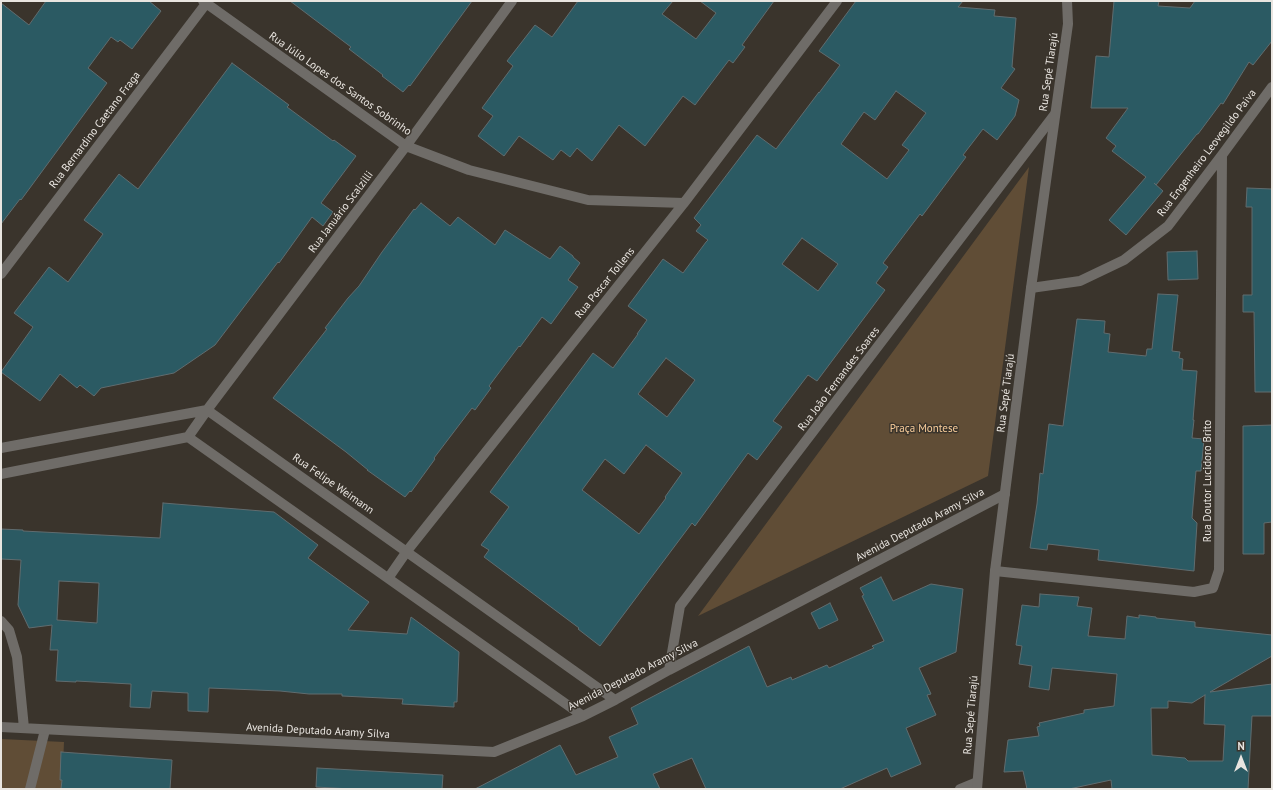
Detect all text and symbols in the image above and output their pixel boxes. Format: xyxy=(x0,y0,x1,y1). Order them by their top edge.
street label: Rua Júlio Lopes dos Santos Sobrinho xyxy=(266,30,414,138)
street label: Rua Sepé Tiarajú xyxy=(1037,32,1061,112)
street label: Rua Bernardino Caetano Fraga xyxy=(47,69,143,191)
street label: Rua Engenheiro Leovegildo Paiva xyxy=(1155,87,1259,219)
street label: Rua Januário Scalzilli xyxy=(306,168,376,256)
street label: Rua Poscar Tollens xyxy=(572,245,638,321)
street label: Rua João Fernandes Soares xyxy=(796,324,882,434)
street label: Rua Sepé Tiarajú xyxy=(995,353,1017,433)
street label: Rua Doutor Lucidoro Brito xyxy=(1201,420,1215,542)
park label: Praça Montese xyxy=(890,422,958,436)
street label: Rua Felipe Weimann xyxy=(290,451,376,517)
street label: Avenida Deputado Aramy Silva xyxy=(853,485,987,565)
street label: Avenida Deputado Aramy Silva xyxy=(566,636,700,714)
street label: Rua Sepé Tiarajú xyxy=(961,675,981,755)
street label: Avenida Deputado Aramy Silva xyxy=(246,721,390,741)
north arrow xyxy=(1221,738,1261,778)
text: N xyxy=(1237,739,1245,753)

